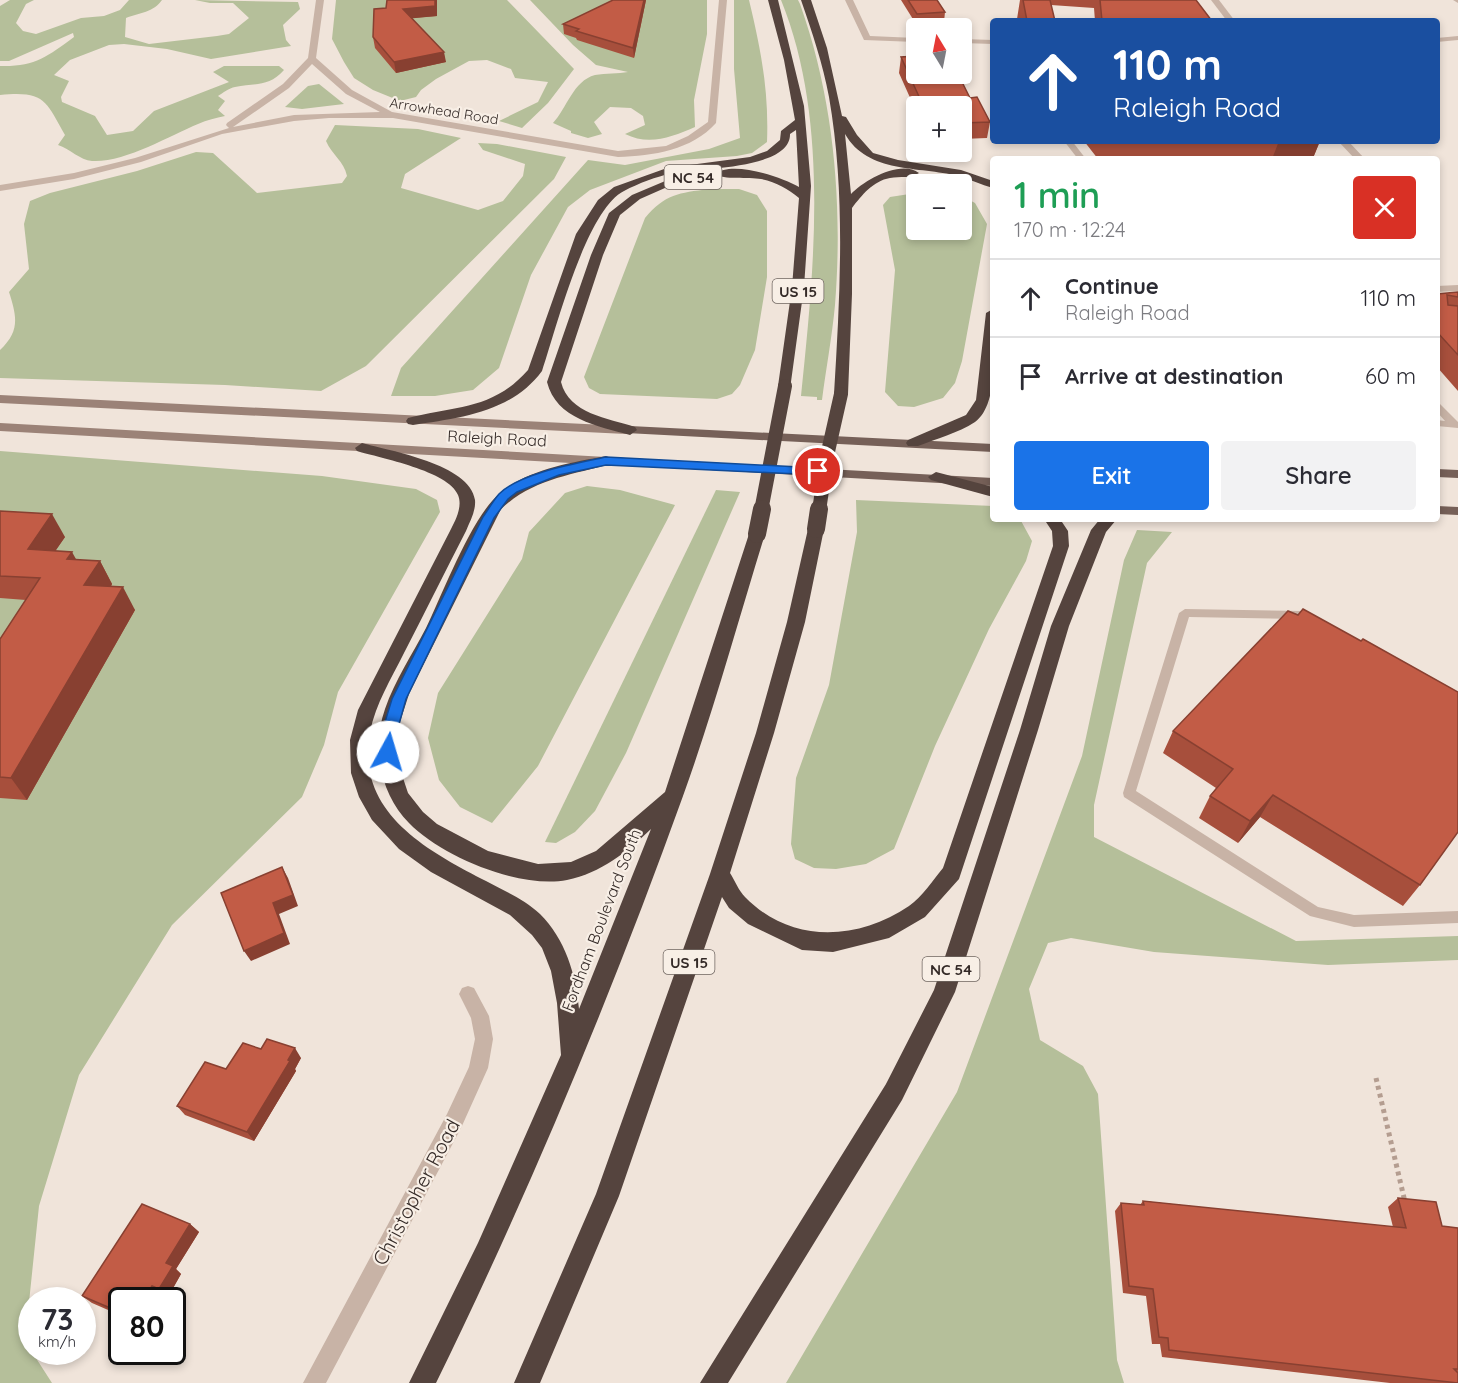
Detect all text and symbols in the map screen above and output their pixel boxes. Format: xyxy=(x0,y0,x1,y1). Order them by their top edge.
north arrow xyxy=(906,18,972,84)
map controls xyxy=(906,18,972,240)
text: 110 m xyxy=(1113,38,1222,91)
icon: ahead xyxy=(1014,42,1092,120)
text: Raleigh Road xyxy=(1113,90,1281,124)
street label: Arrowhead Road xyxy=(388,94,500,128)
button: + xyxy=(906,96,972,162)
road number: NC 54 xyxy=(664,165,722,189)
text: 1 min xyxy=(1014,172,1100,217)
button: − xyxy=(906,174,972,240)
button: close xyxy=(1353,176,1416,239)
text: 170 m · 12:24 xyxy=(1014,217,1126,242)
text: Continue xyxy=(1065,272,1159,300)
road number: US 15 xyxy=(772,279,824,303)
icon: ahead xyxy=(1014,282,1047,315)
text: 110 m xyxy=(1361,284,1416,312)
text: Raleigh Road xyxy=(1065,300,1190,325)
icon: arrive xyxy=(1014,360,1047,393)
text: Arrive at destination xyxy=(1065,362,1283,390)
text: 60 m xyxy=(1365,362,1416,390)
street label: Raleigh Road xyxy=(447,425,547,451)
button: Exit xyxy=(1014,441,1209,510)
button: Share xyxy=(1221,441,1416,510)
pin xyxy=(792,445,843,496)
icon: arrive xyxy=(801,454,834,487)
position arrow xyxy=(356,720,420,784)
street label: Fordham Boulevard South xyxy=(557,826,645,1014)
road number: US 15 xyxy=(664,950,714,974)
road number: NC 54 xyxy=(922,957,980,981)
street label: Christopher Road xyxy=(367,1115,465,1269)
speed limit sign: 80 xyxy=(108,1287,186,1365)
text: 73 xyxy=(41,1300,73,1338)
text: km/h xyxy=(38,1332,76,1351)

